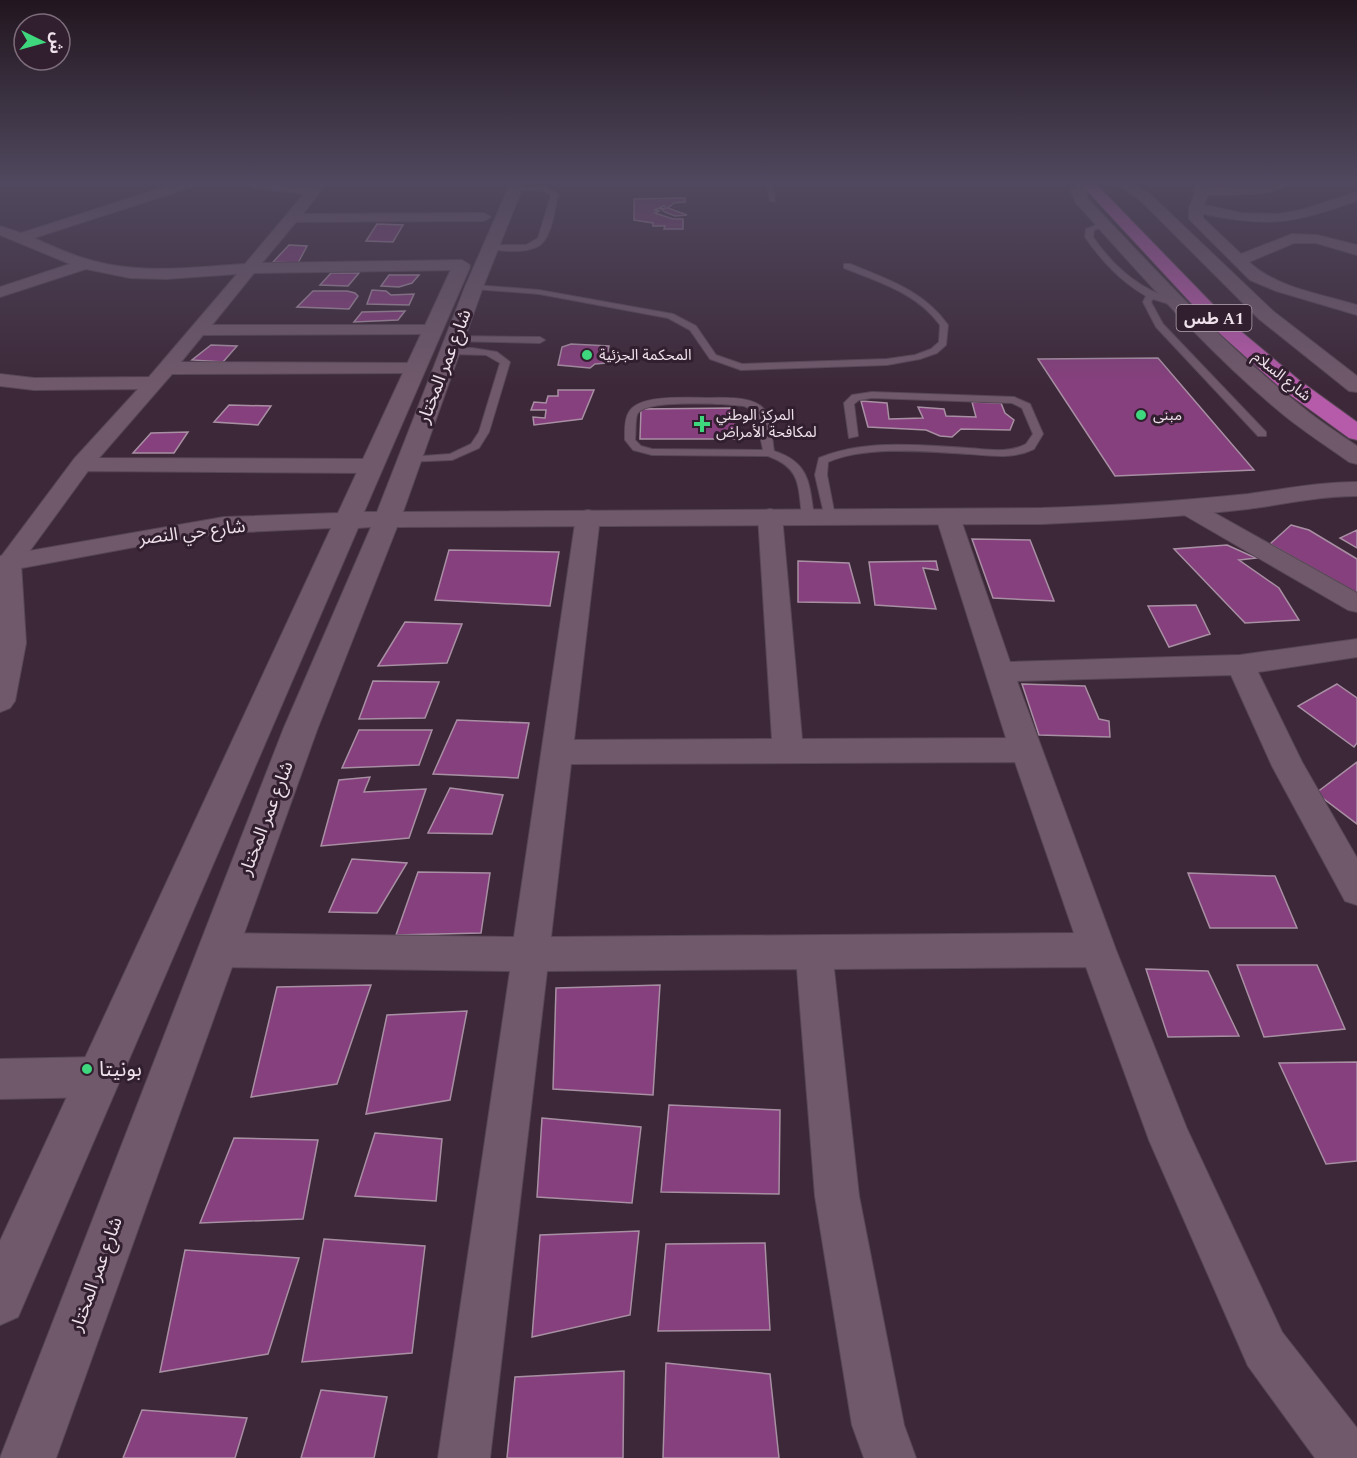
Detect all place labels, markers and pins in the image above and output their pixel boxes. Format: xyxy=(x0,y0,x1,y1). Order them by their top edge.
place label: المحكمة الجزئية xyxy=(599,344,691,367)
marker: المحكمة الجزئية xyxy=(580,348,594,362)
place label: المركز الوطني لمكافحة الأمراض xyxy=(716,404,817,444)
place label: مبنى xyxy=(1153,404,1182,427)
marker: مبنى xyxy=(1134,408,1148,422)
marker: المركز الوطني لمكافحة الأمراض xyxy=(693,415,711,433)
place label: بونيتا xyxy=(99,1054,142,1086)
marker: بونيتا xyxy=(80,1062,94,1076)

